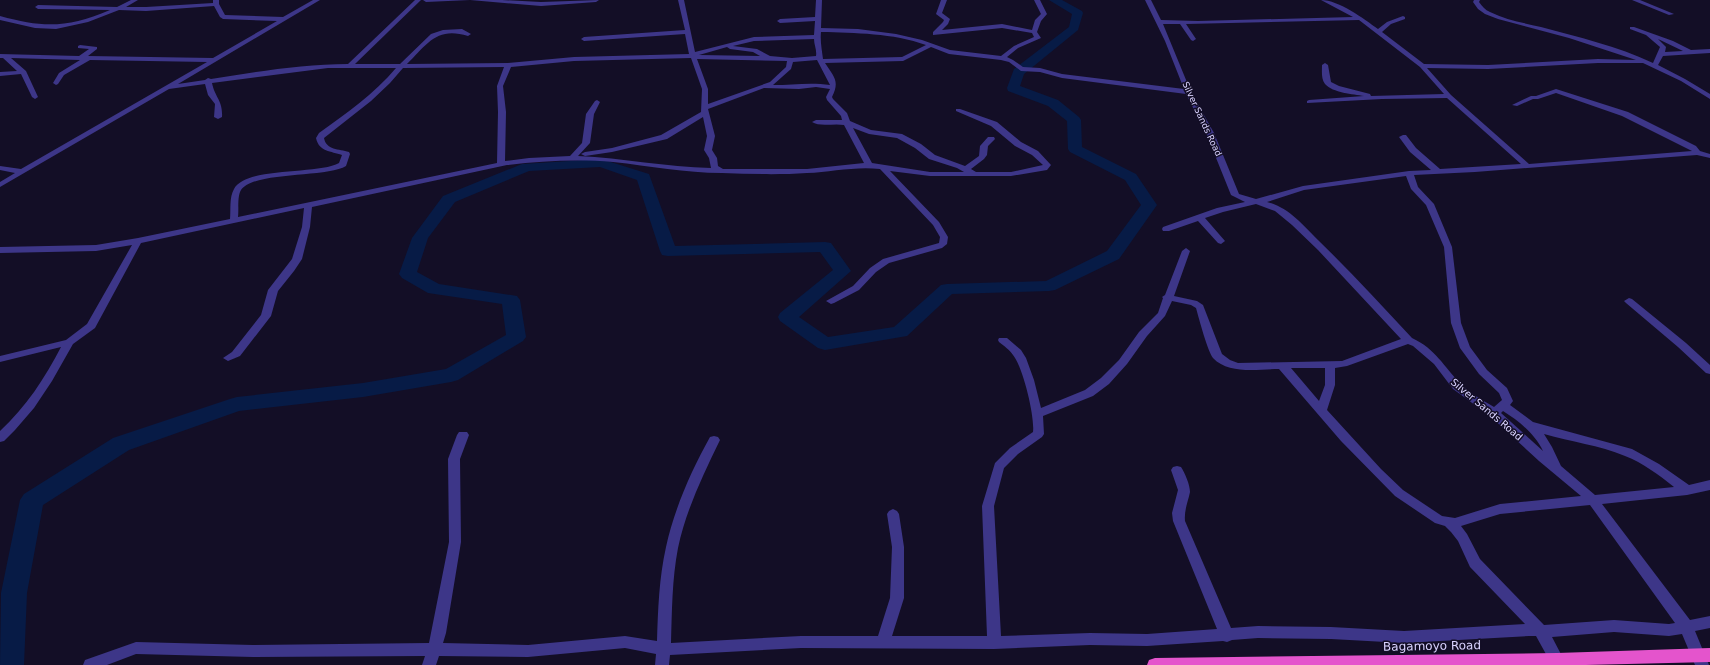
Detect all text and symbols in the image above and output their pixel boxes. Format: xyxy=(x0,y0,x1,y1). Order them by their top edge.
street label: Silver Sands Road xyxy=(1180,80,1224,158)
street label: Silver Sands Road xyxy=(1449,376,1525,442)
street label: Bagamoyo Road xyxy=(1383,638,1481,654)

